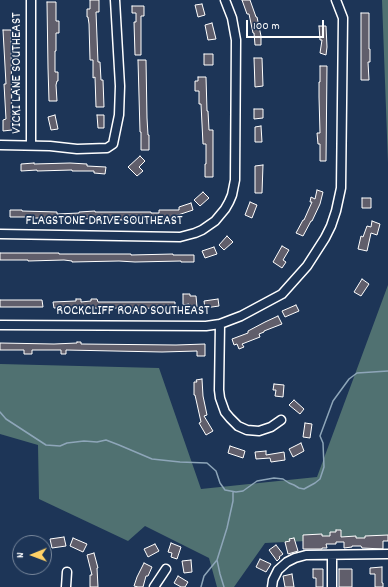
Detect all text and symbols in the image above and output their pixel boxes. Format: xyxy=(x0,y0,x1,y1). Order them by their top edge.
street label: VICKI LANE SOUTHEAST xyxy=(10,12,26,134)
scale bar xyxy=(248,12,326,38)
text: 100 m xyxy=(253,18,280,35)
street label: FLAGSTONE DRIVE SOUTHEAST xyxy=(25,214,183,230)
street label: ROCKCLIFF ROAD SOUTHEAST xyxy=(56,304,210,320)
north arrow xyxy=(12,535,52,575)
text: N xyxy=(13,552,29,558)

